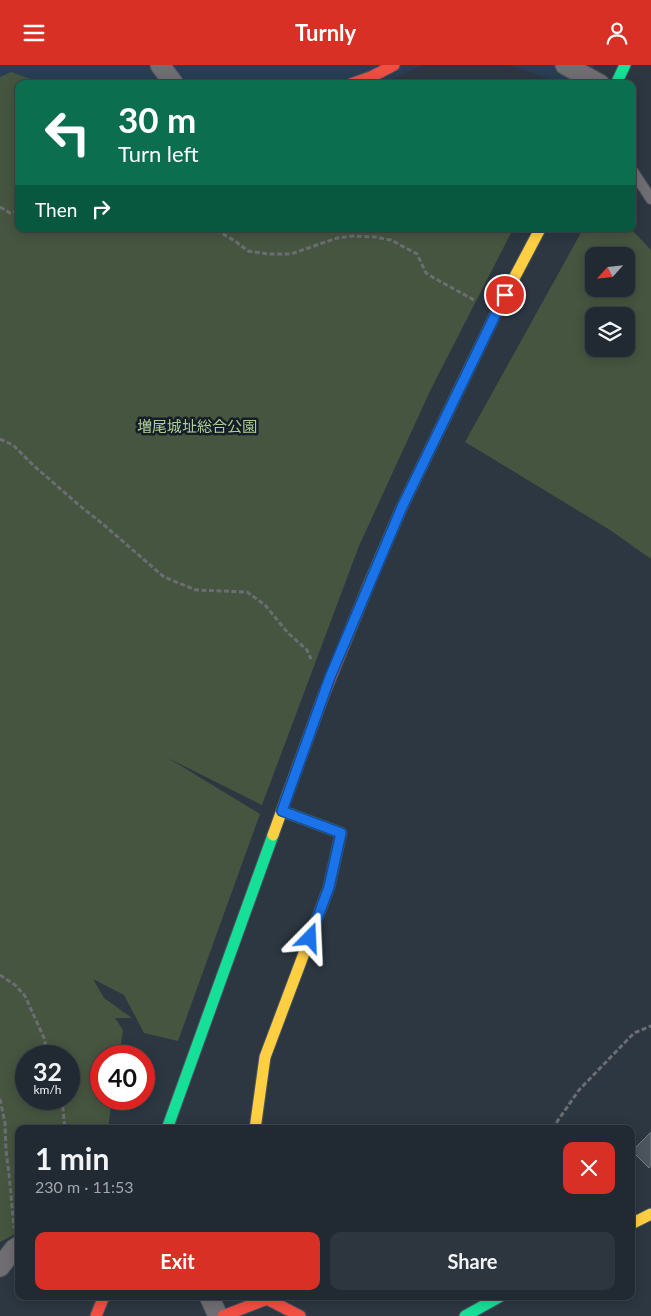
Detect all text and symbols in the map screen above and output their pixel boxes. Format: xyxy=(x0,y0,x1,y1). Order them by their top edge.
icon: menu xyxy=(20,19,48,47)
text: Turnly xyxy=(295,19,356,46)
icon: person xyxy=(603,19,631,47)
text: 30 m xyxy=(118,98,196,140)
icon: left xyxy=(35,100,100,165)
text: Turn left xyxy=(118,140,199,167)
icon: right xyxy=(87,195,115,223)
text: Then xyxy=(35,198,77,221)
north arrow xyxy=(585,247,635,297)
map controls xyxy=(585,247,635,357)
pin xyxy=(484,274,526,316)
icon: arrive xyxy=(491,281,519,309)
button: layers xyxy=(585,307,635,357)
park label: 増尾城址総合公園 xyxy=(137,417,257,435)
position arrow xyxy=(283,911,335,963)
speed limit sign: 40 xyxy=(90,1045,155,1110)
text: 32 xyxy=(33,1056,62,1086)
text: km/h xyxy=(33,1082,62,1097)
text: 1 min xyxy=(35,1140,109,1176)
button: close xyxy=(563,1142,615,1194)
text: 230 m · 11:53 xyxy=(35,1177,134,1196)
button: Exit xyxy=(35,1232,320,1290)
button: Share xyxy=(330,1232,615,1290)

